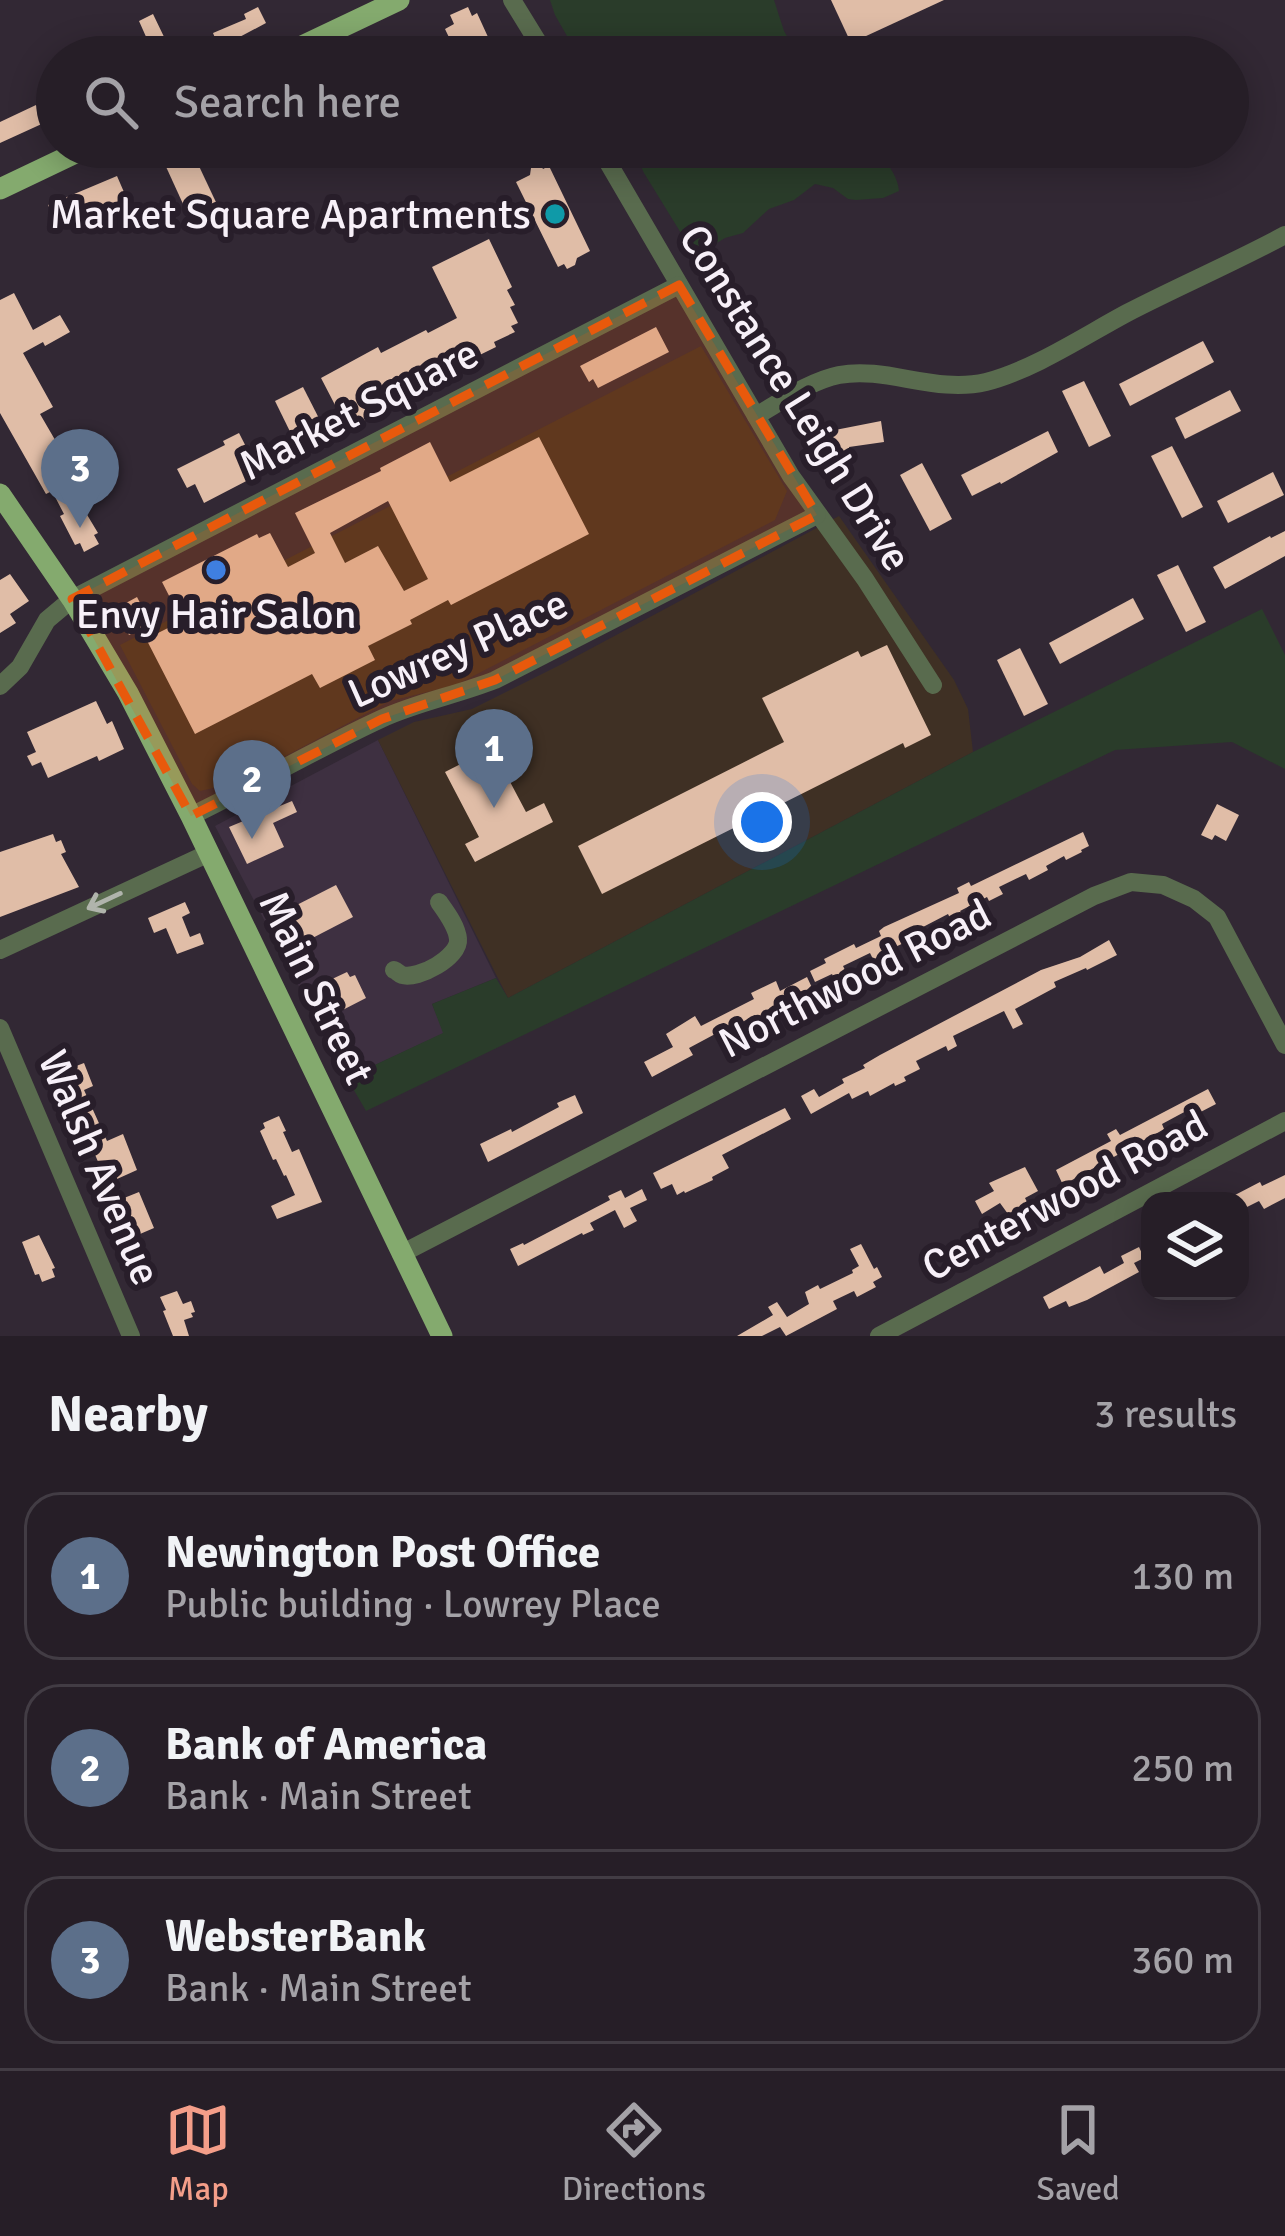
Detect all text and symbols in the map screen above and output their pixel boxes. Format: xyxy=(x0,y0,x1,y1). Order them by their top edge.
search box xyxy=(36,36,1249,168)
icon: search xyxy=(78,69,144,135)
text: Search here xyxy=(174,75,401,130)
place label: Market Square Apartments xyxy=(50,189,531,240)
marker: Market Square Apartments xyxy=(542,201,568,227)
street label: Constance Leigh Drive xyxy=(668,216,922,580)
street label: Market Square xyxy=(231,328,487,492)
pin: 3 xyxy=(41,429,119,528)
marker: Envy Hair Salon xyxy=(203,557,229,583)
street label: Lowrey Place xyxy=(340,578,576,720)
place label: Envy Hair Salon xyxy=(75,589,357,640)
pin: 1 xyxy=(455,709,533,808)
pin: 2 xyxy=(213,740,291,839)
your location xyxy=(732,792,792,852)
street label: Main Street xyxy=(247,883,385,1093)
street label: Northwood Road xyxy=(710,889,1000,1069)
one-way arrow xyxy=(87,892,123,914)
street label: Walsh Avenue xyxy=(27,1043,171,1293)
street label: Centerwood Road xyxy=(914,1099,1216,1293)
map controls xyxy=(1141,1192,1249,1300)
button: layers xyxy=(1141,1192,1249,1300)
text: Nearby xyxy=(48,1383,208,1446)
text: 3 results xyxy=(1094,1390,1237,1438)
text: Newington Post Office xyxy=(165,1525,600,1580)
text: 1 xyxy=(79,1552,101,1600)
text: 130 m xyxy=(1131,1552,1234,1600)
text: Public building · Lowrey Place xyxy=(165,1580,661,1628)
text: Bank of America xyxy=(165,1717,487,1772)
text: 2 xyxy=(79,1744,101,1792)
text: 250 m xyxy=(1131,1744,1234,1792)
text: Bank · Main Street xyxy=(165,1772,472,1820)
text: WebsterBank xyxy=(165,1909,426,1964)
text: 3 xyxy=(79,1936,101,1984)
text: 360 m xyxy=(1131,1936,1234,1984)
text: Bank · Main Street xyxy=(165,1964,472,2012)
tab: Map xyxy=(165,2097,231,2210)
tab: Directions xyxy=(562,2097,706,2210)
tab: Saved xyxy=(1037,2097,1120,2210)

